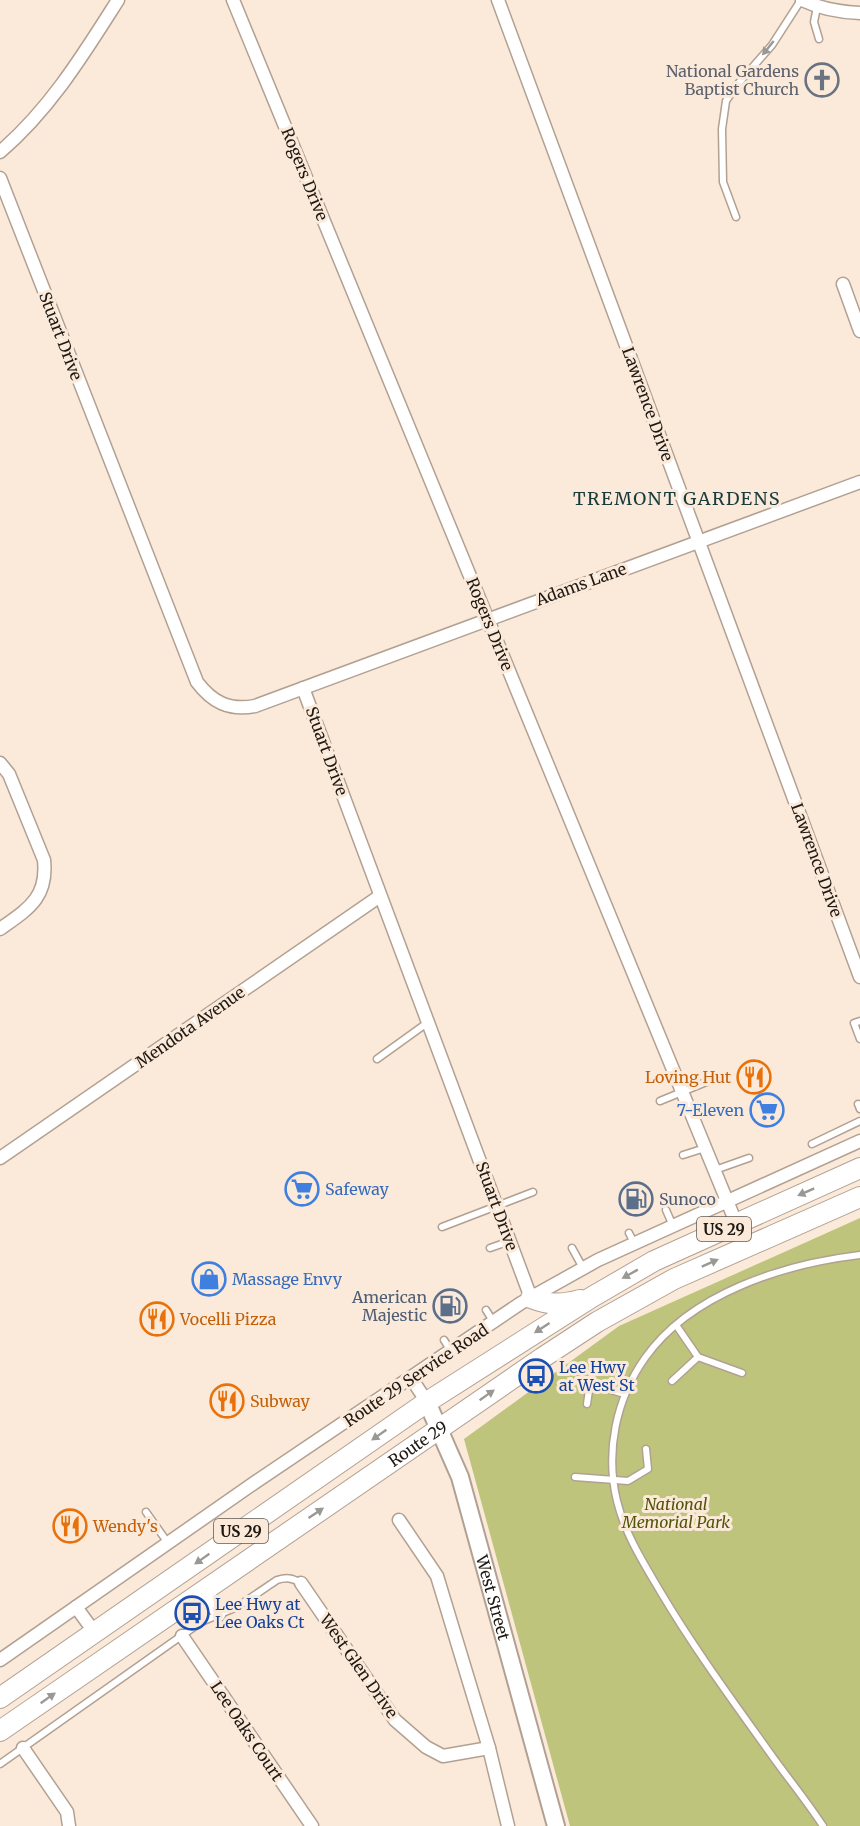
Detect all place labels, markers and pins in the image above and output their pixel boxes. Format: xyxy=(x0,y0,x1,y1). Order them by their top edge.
place label: National Gardens Baptist Church xyxy=(666,61,799,99)
church icon: National Gardens Baptist Church xyxy=(804,62,840,98)
restaurant icon: Loving Hut xyxy=(736,1059,772,1095)
place label: Loving Hut xyxy=(645,1067,732,1087)
supermarket icon: 7-Eleven xyxy=(749,1092,785,1128)
place label: 7-Eleven xyxy=(677,1100,744,1120)
supermarket icon: Safeway xyxy=(284,1171,320,1207)
place label: Safeway xyxy=(325,1179,390,1199)
fuel station icon: Sunoco xyxy=(618,1181,654,1217)
place label: Sunoco xyxy=(659,1189,716,1209)
shop icon: Massage Envy xyxy=(191,1261,227,1297)
place label: Massage Envy xyxy=(232,1269,343,1289)
place label: American Majestic xyxy=(351,1287,427,1325)
fuel station icon: American Majestic xyxy=(432,1288,468,1324)
restaurant icon: Vocelli Pizza xyxy=(139,1301,175,1337)
place label: Vocelli Pizza xyxy=(179,1309,277,1329)
place label: Lee Hwy at West St xyxy=(559,1357,635,1395)
bus stop icon: Lee Hwy at West St xyxy=(518,1358,554,1394)
restaurant icon: Subway xyxy=(209,1383,245,1419)
place label: Subway xyxy=(250,1391,310,1411)
restaurant icon: Wendy's xyxy=(52,1508,88,1544)
place label: Wendy's xyxy=(92,1516,158,1536)
place label: Lee Hwy at Lee Oaks Ct xyxy=(215,1594,305,1632)
bus stop icon: Lee Hwy at Lee Oaks Ct xyxy=(174,1595,210,1631)

